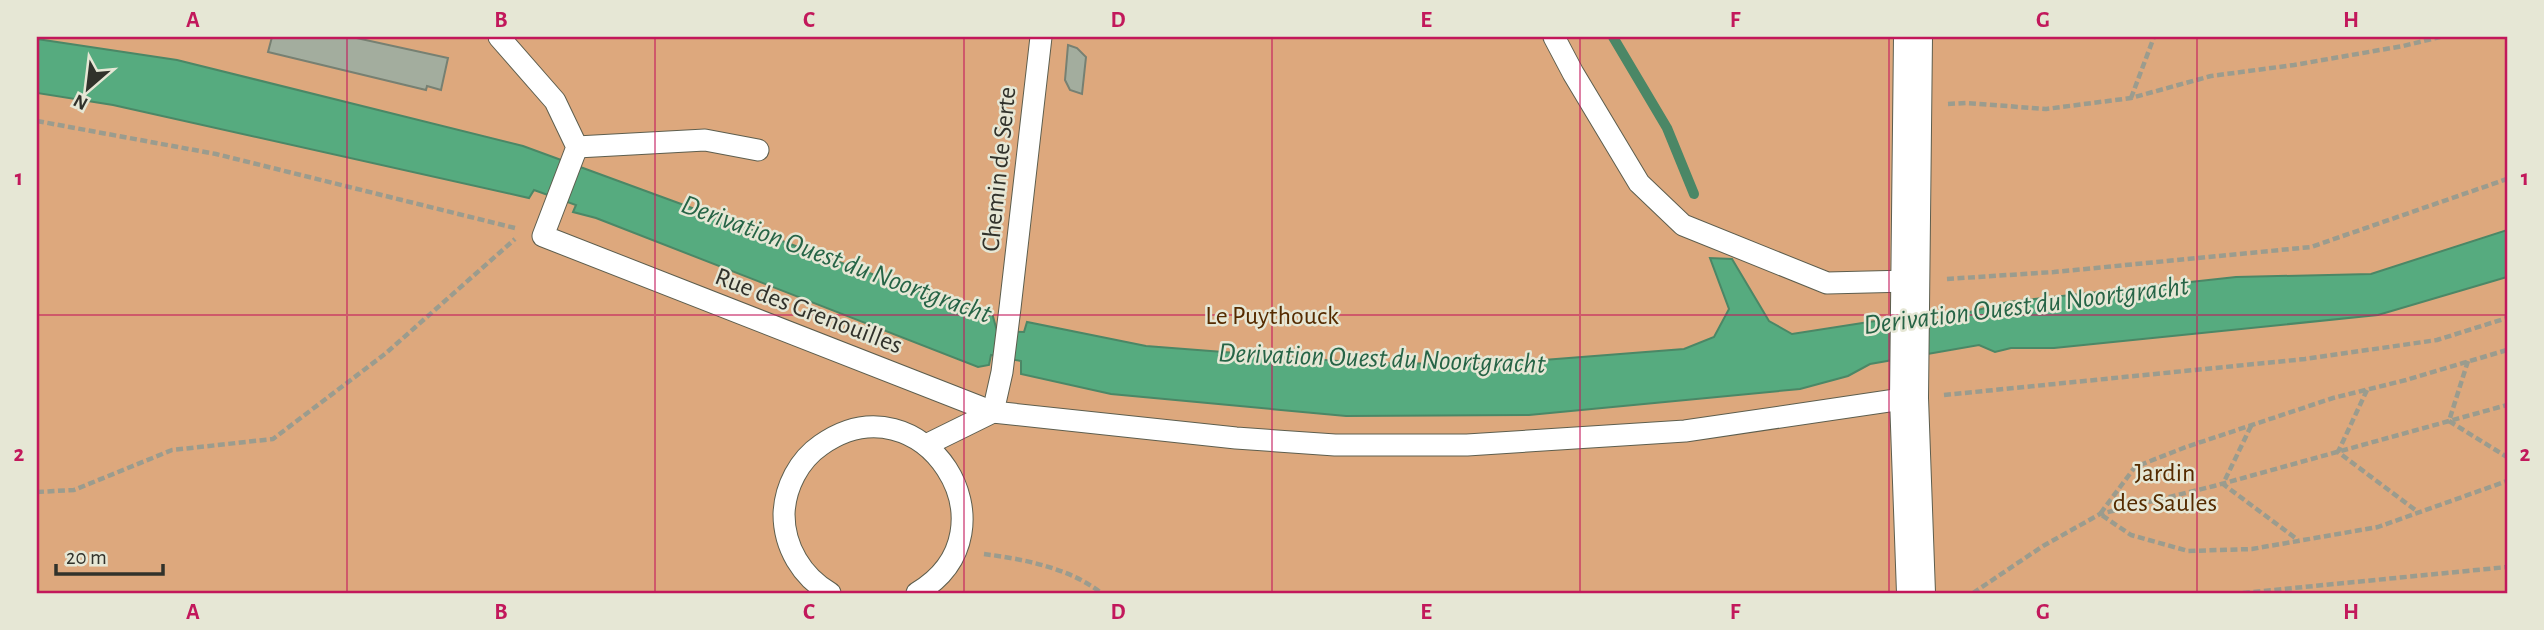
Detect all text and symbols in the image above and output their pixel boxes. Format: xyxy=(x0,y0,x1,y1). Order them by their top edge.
text: A xyxy=(186,9,200,32)
text: B xyxy=(494,9,508,32)
text: C xyxy=(803,9,815,32)
text: D xyxy=(1110,9,1126,32)
text: E xyxy=(1420,9,1432,32)
text: F xyxy=(1730,9,1741,32)
text: G xyxy=(2036,9,2050,32)
text: H xyxy=(2343,9,2359,32)
north arrow xyxy=(52,52,122,122)
street label: Chemin de Serte xyxy=(977,85,1021,253)
text: N xyxy=(70,90,91,113)
text: 1 xyxy=(15,167,23,190)
text: 1 xyxy=(2521,167,2529,190)
water label: Derivation Ouest du Noortgracht xyxy=(677,191,996,329)
street label: Rue des Grenouilles xyxy=(711,263,906,359)
water label: Derivation Ouest du Noortgracht xyxy=(1862,272,2191,340)
park label: Le Puythouck xyxy=(1205,303,1339,329)
water label: Derivation Ouest du Noortgracht xyxy=(1218,339,1547,379)
text: 2 xyxy=(14,443,25,466)
text: 2 xyxy=(2520,443,2531,466)
park label: Jardin des Saules xyxy=(2113,460,2217,516)
scale bar xyxy=(56,532,163,576)
text: 20 m xyxy=(66,547,107,568)
text: A xyxy=(186,601,200,624)
text: B xyxy=(494,601,508,624)
text: C xyxy=(803,601,815,624)
text: D xyxy=(1110,601,1126,624)
text: E xyxy=(1420,601,1432,624)
text: F xyxy=(1730,601,1741,624)
text: G xyxy=(2036,601,2050,624)
text: H xyxy=(2343,601,2359,624)

